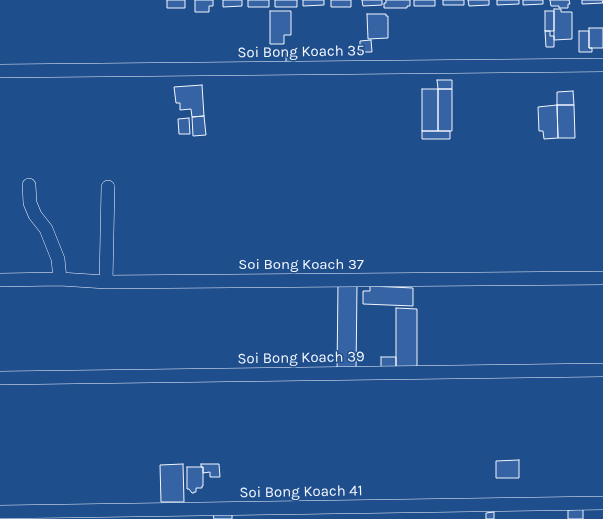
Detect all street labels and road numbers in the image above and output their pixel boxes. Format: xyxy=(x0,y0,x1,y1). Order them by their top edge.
street label: Soi Bong Koach 35 xyxy=(237,42,365,62)
street label: Soi Bong Koach 37 xyxy=(238,256,364,274)
street label: Soi Bong Koach 39 xyxy=(237,348,365,368)
street label: Soi Bong Koach 41 xyxy=(239,482,363,502)

